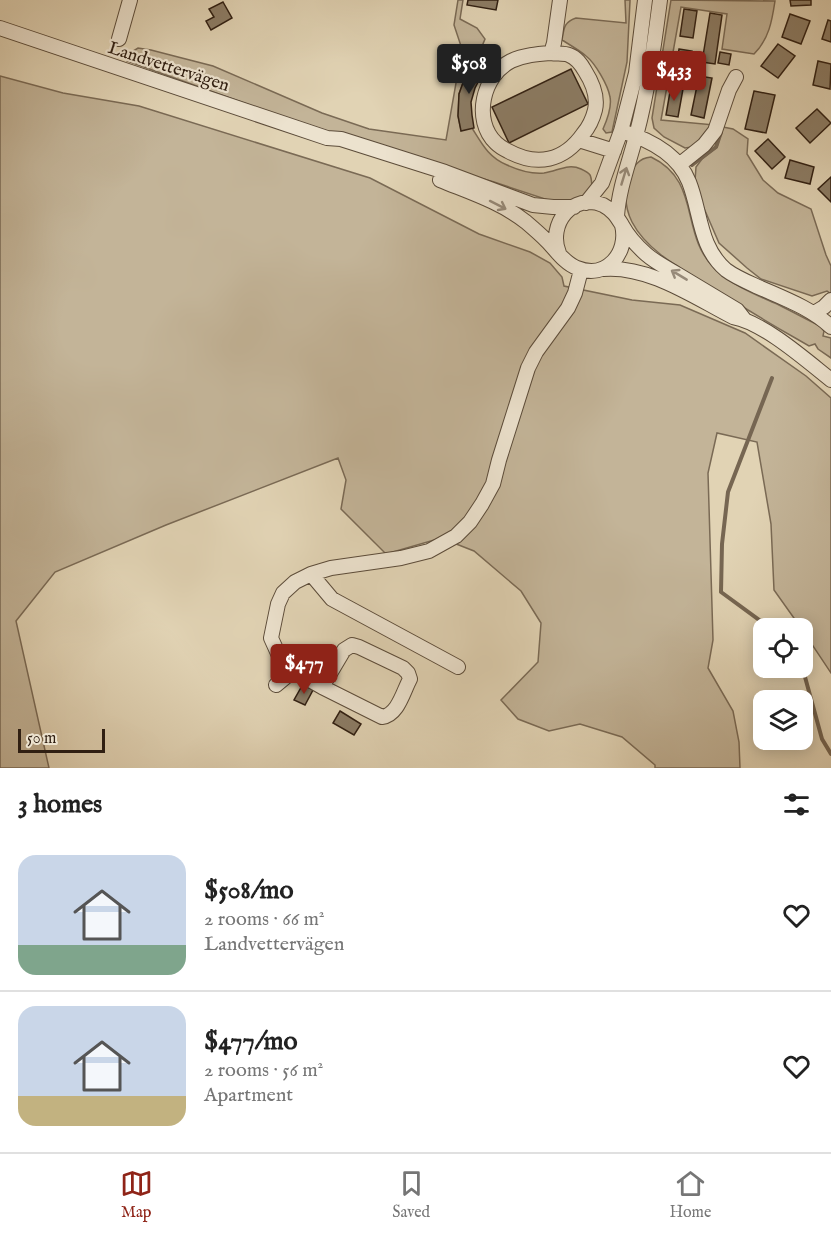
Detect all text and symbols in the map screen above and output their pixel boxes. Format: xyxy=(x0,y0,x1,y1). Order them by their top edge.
street label: Landvettervägen xyxy=(105,37,233,98)
pin: $508 xyxy=(433,44,505,95)
text: $508 xyxy=(451,51,487,76)
pin: $433 xyxy=(638,51,710,102)
text: $433 xyxy=(656,58,692,83)
one-way arrow xyxy=(619,166,630,185)
one-way arrow xyxy=(489,200,507,212)
one-way arrow xyxy=(671,269,688,281)
map controls xyxy=(753,618,813,750)
button: locate xyxy=(753,618,813,678)
pin: $477 xyxy=(268,644,340,695)
text: $477 xyxy=(285,651,323,676)
button: layers xyxy=(753,690,813,750)
scale bar xyxy=(18,726,105,754)
text: 50 m xyxy=(27,729,56,749)
text: 3 homes xyxy=(18,788,102,821)
icon: filters xyxy=(780,788,813,821)
text: $508/mo xyxy=(204,874,294,907)
icon: home xyxy=(66,879,138,951)
icon: heart xyxy=(780,899,813,932)
text: 2 rooms · 66 m² xyxy=(204,907,325,932)
text: Landvettervägen xyxy=(204,932,344,957)
text: $477/mo xyxy=(204,1025,298,1058)
icon: home xyxy=(66,1030,138,1102)
icon: heart xyxy=(780,1050,813,1083)
text: 2 rooms · 56 m² xyxy=(204,1058,323,1083)
text: Apartment xyxy=(204,1083,293,1108)
tab: Map xyxy=(120,1167,153,1223)
tab: Saved xyxy=(392,1167,430,1223)
tab: Home xyxy=(670,1167,711,1223)

